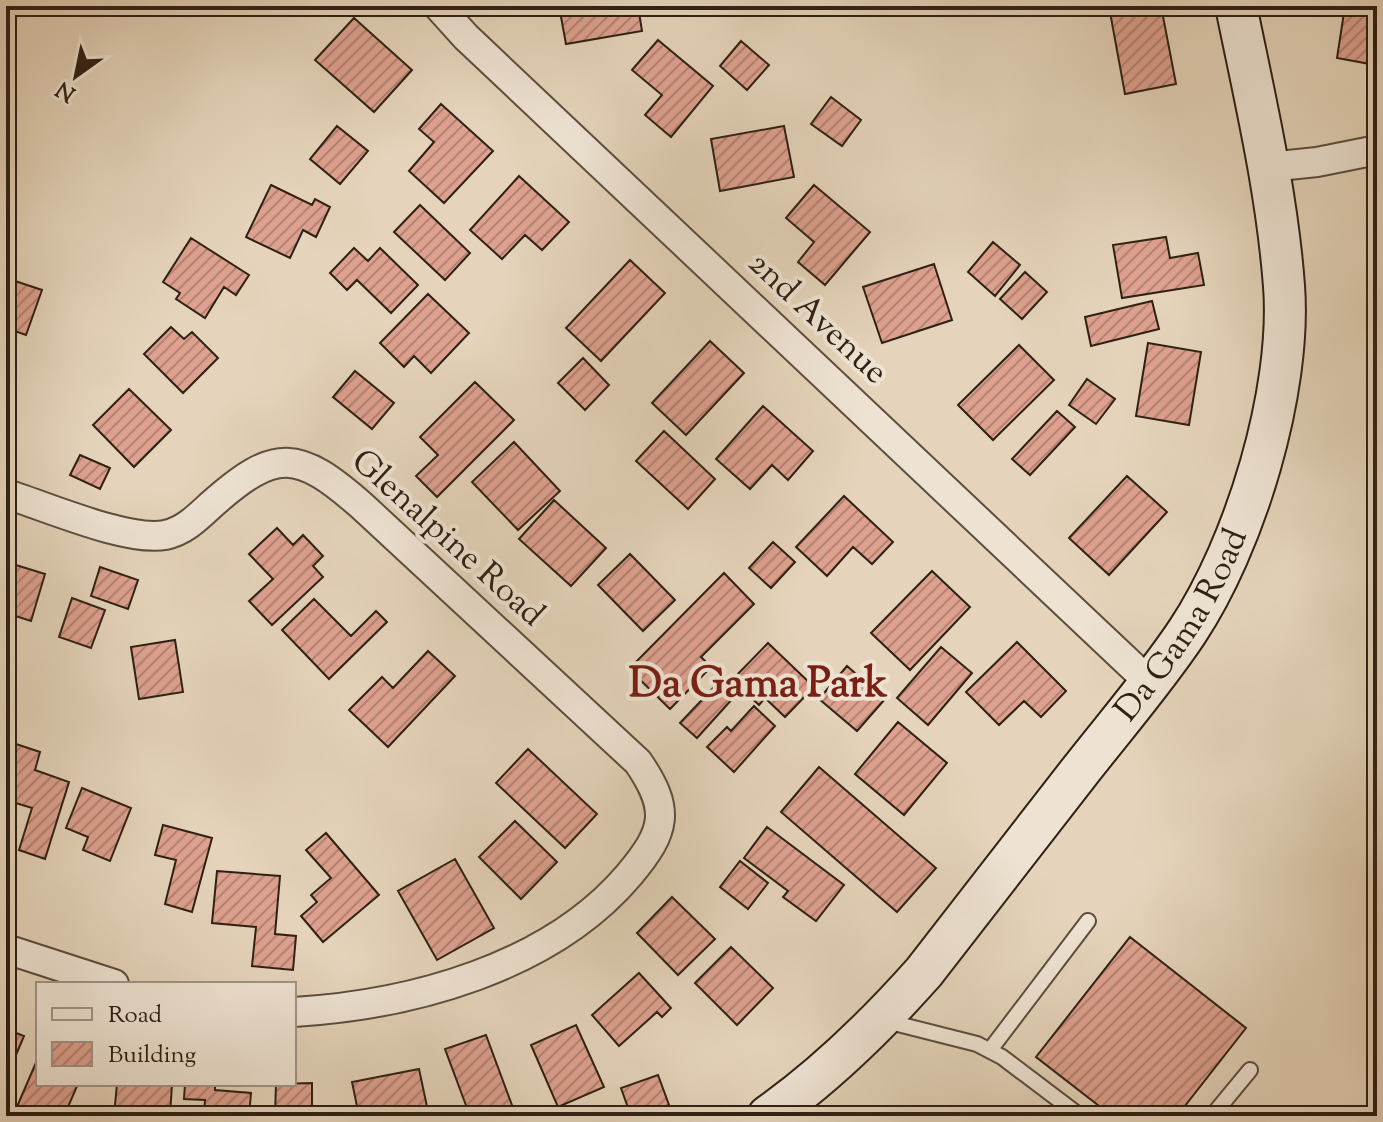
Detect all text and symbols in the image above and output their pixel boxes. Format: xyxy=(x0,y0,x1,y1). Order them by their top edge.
north arrow xyxy=(36,36,116,116)
text: N xyxy=(50,72,83,108)
street label: 2nd Avenue xyxy=(736,241,898,397)
street label: Glenalpine Road xyxy=(339,439,555,639)
street label: Da Gama Road xyxy=(1104,521,1261,733)
district label: Da Gama Park xyxy=(629,656,887,716)
legend xyxy=(36,982,296,1086)
text: Road xyxy=(108,999,162,1033)
text: Building xyxy=(108,1039,197,1073)

